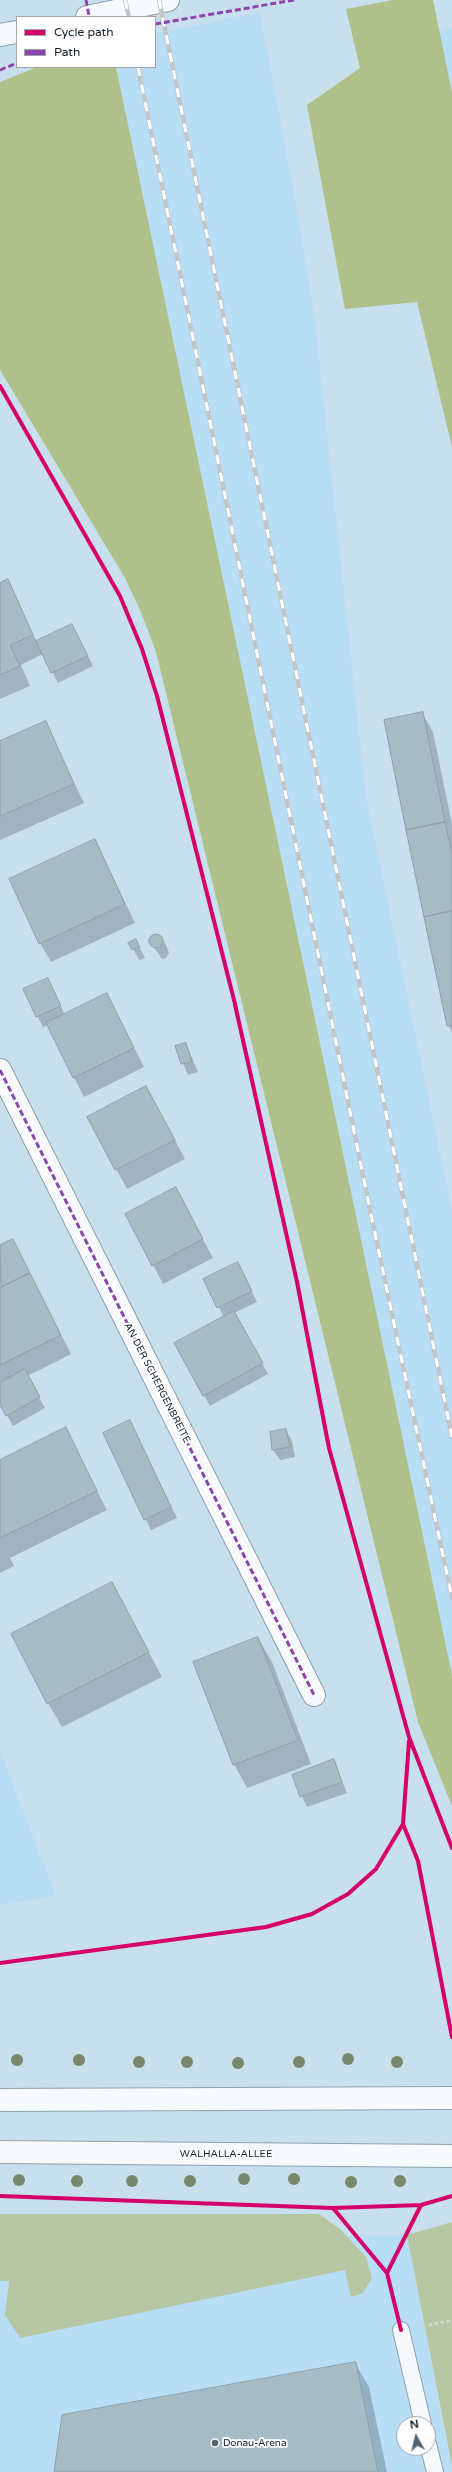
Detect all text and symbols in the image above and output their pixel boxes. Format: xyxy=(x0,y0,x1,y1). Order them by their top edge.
legend xyxy=(16,16,156,68)
text: Cycle path xyxy=(54,25,113,39)
text: Path xyxy=(54,45,80,59)
street label: AN DER SCHERGENBREITE xyxy=(121,1321,193,1445)
street label: WALHALLA-ALLEE xyxy=(180,2148,272,2160)
north arrow xyxy=(396,2416,436,2456)
text: N xyxy=(409,2418,420,2432)
place label: Donau-Arena xyxy=(223,2437,287,2449)
marker: Donau-Arena xyxy=(210,2438,220,2448)

